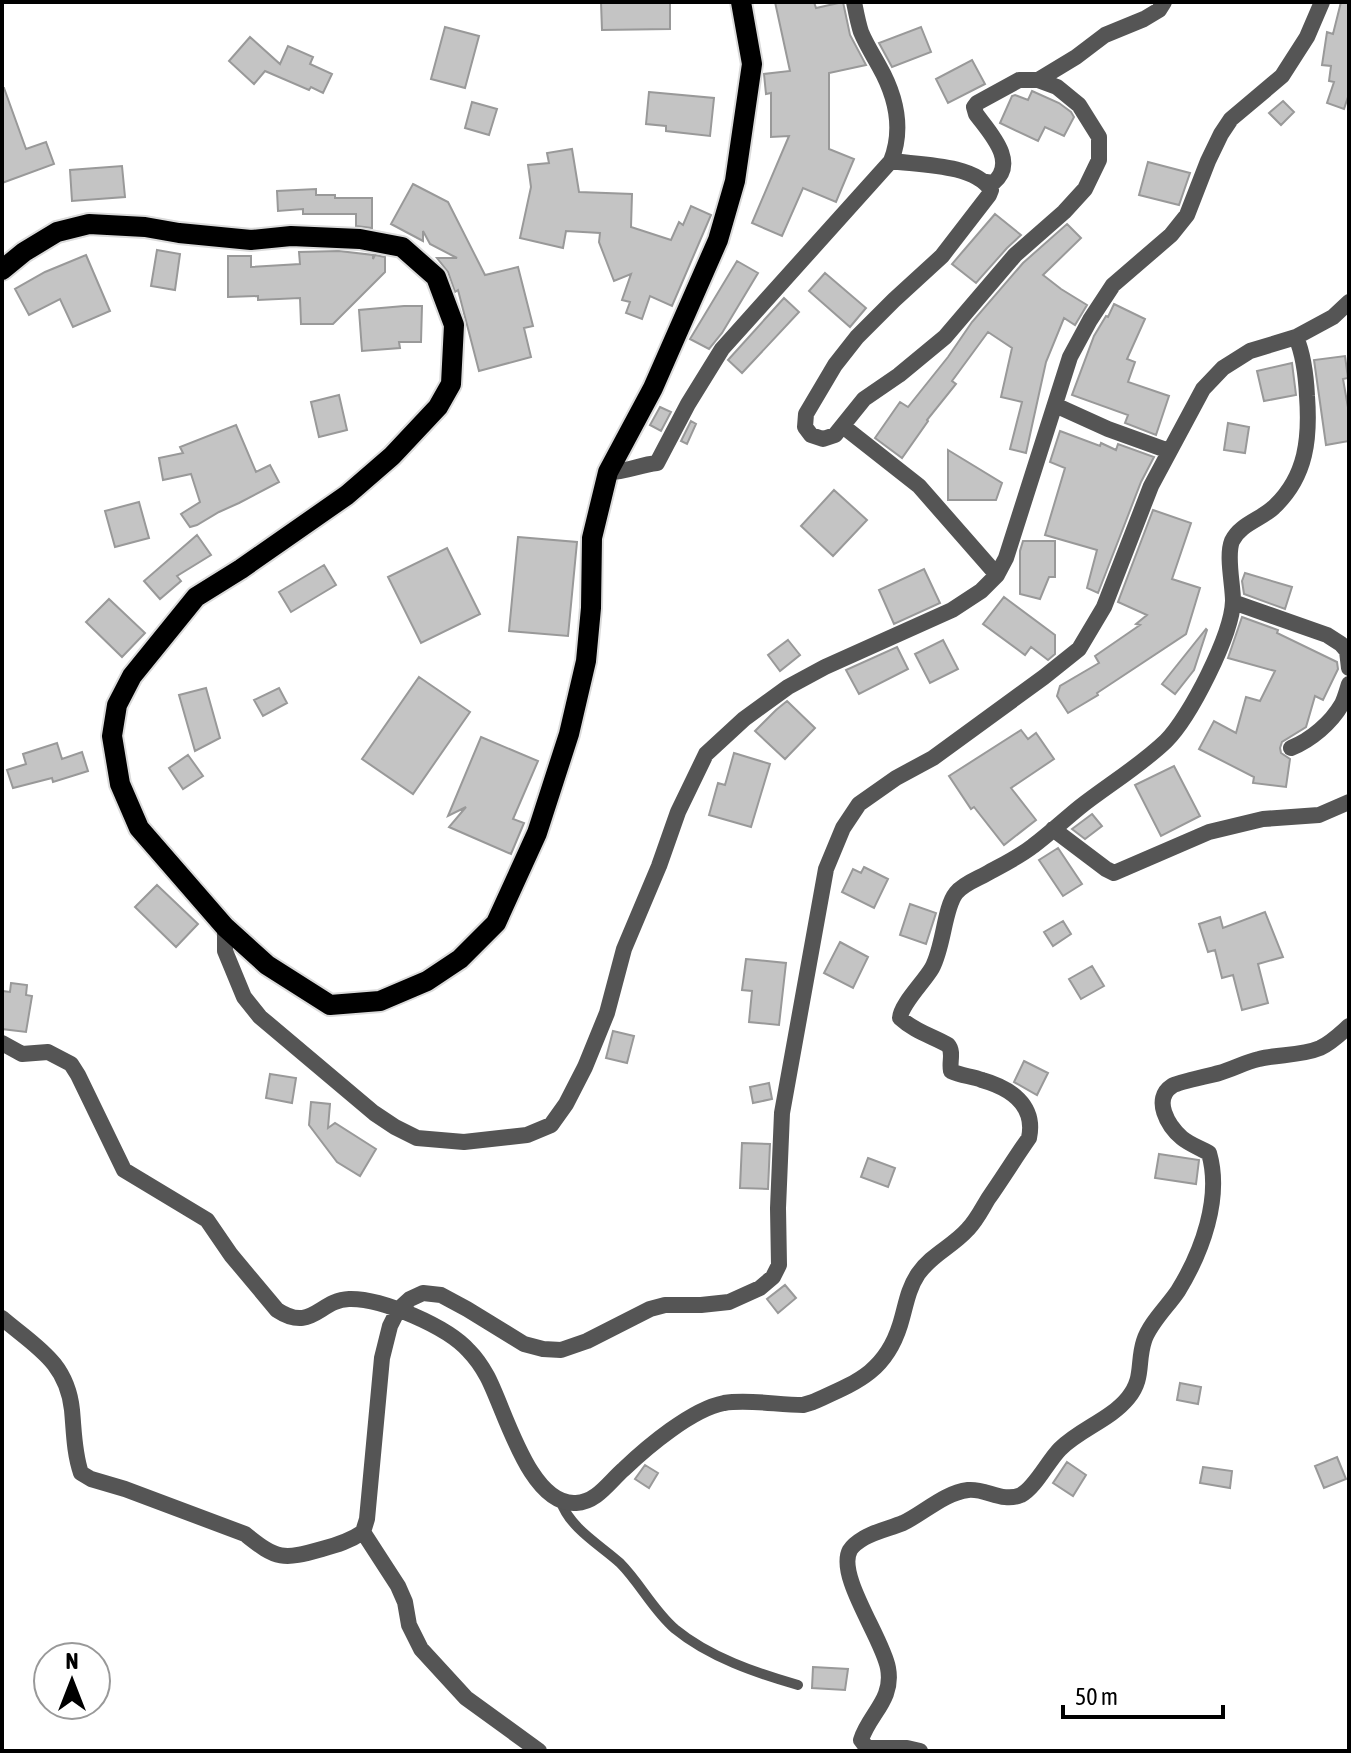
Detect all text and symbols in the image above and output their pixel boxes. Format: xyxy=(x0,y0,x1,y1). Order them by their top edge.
north arrow xyxy=(32,1641,112,1721)
text: N xyxy=(66,1648,78,1674)
scale bar xyxy=(1063,1669,1223,1719)
text: 50 m xyxy=(1075,1683,1118,1710)

